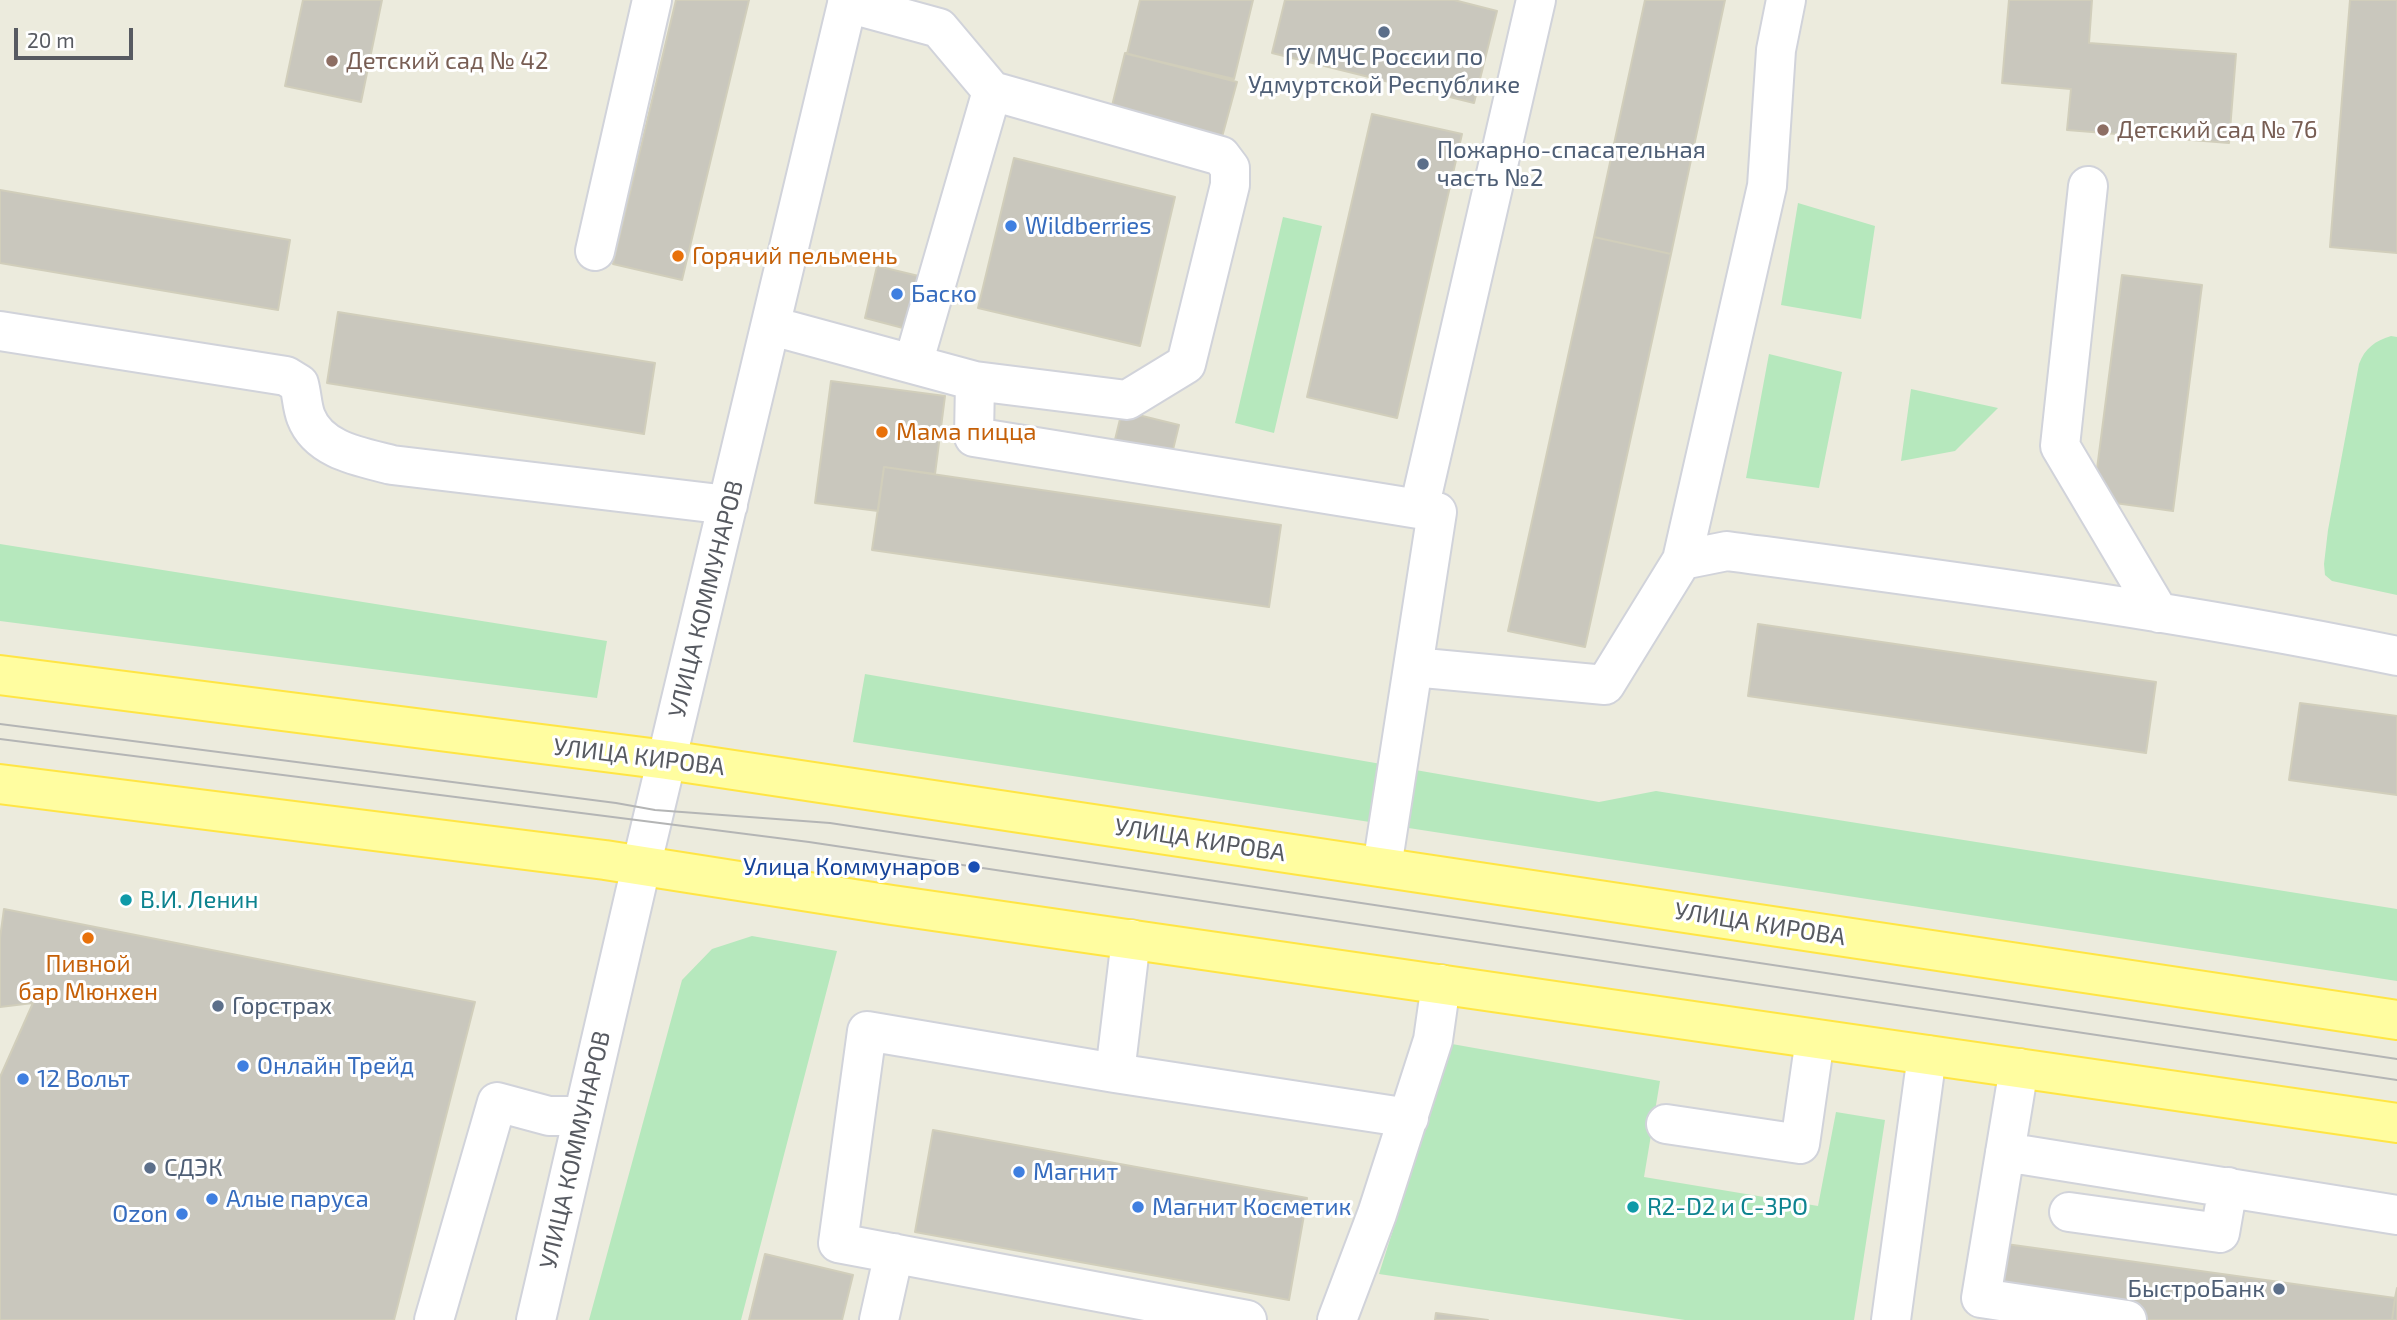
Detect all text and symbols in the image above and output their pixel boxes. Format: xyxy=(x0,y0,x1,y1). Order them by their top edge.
scale bar xyxy=(18,14,136,58)
marker: ГУ МЧС России по Удмуртской Республике xyxy=(1376,24,1392,40)
text: 20 m xyxy=(27,27,75,52)
place label: ГУ МЧС России по Удмуртской Республике xyxy=(1248,43,1520,99)
place label: Детский сад № 42 xyxy=(346,47,549,75)
marker: Детский сад № 42 xyxy=(324,53,340,69)
place label: Детский сад № 76 xyxy=(2117,116,2317,144)
marker: Детский сад № 76 xyxy=(2095,122,2111,138)
place label: Пожарно-спасательная часть №2 xyxy=(1437,136,1706,192)
marker: Пожарно-спасательная часть №2 xyxy=(1415,156,1431,172)
place label: Wildberries xyxy=(1025,212,1151,240)
marker: Wildberries xyxy=(1003,218,1019,234)
place label: Горячий пельмень xyxy=(692,242,898,270)
marker: Горячий пельмень xyxy=(670,248,686,264)
place label: Баско xyxy=(911,280,977,308)
marker: Баско xyxy=(889,286,905,302)
place label: Мама пицца xyxy=(896,418,1036,446)
marker: Мама пицца xyxy=(874,424,890,440)
street label: УЛИЦА КОММУНАРОВ xyxy=(663,477,749,721)
street label: УЛИЦА КИРОВА xyxy=(552,732,726,782)
street label: УЛИЦА КИРОВА xyxy=(1113,812,1287,868)
place label: Улица Коммунаров xyxy=(743,853,960,881)
marker: Улица Коммунаров xyxy=(966,859,982,875)
place label: В.И. Ленин xyxy=(140,886,258,914)
marker: В.И. Ленин xyxy=(118,892,134,908)
street label: УЛИЦА КИРОВА xyxy=(1673,896,1847,952)
marker: Пивной бар Мюнхен xyxy=(80,930,96,946)
place label: Пивной бар Мюнхен xyxy=(18,950,158,1006)
place label: Горстрах xyxy=(232,992,332,1020)
marker: Горстрах xyxy=(210,998,226,1014)
street label: УЛИЦА КОММУНАРОВ xyxy=(534,1028,616,1272)
place label: Онлайн Трейд xyxy=(257,1052,414,1080)
marker: Онлайн Трейд xyxy=(235,1058,251,1074)
place label: 12 Вольт xyxy=(37,1065,130,1093)
marker: 12 Вольт xyxy=(15,1071,31,1087)
place label: СДЭК xyxy=(164,1154,223,1182)
place label: Магнит xyxy=(1033,1158,1118,1186)
marker: СДЭК xyxy=(142,1160,158,1176)
marker: Магнит xyxy=(1011,1164,1027,1180)
place label: Алые паруса xyxy=(226,1185,369,1213)
marker: Алые паруса xyxy=(204,1191,220,1207)
place label: Магнит Косметик xyxy=(1152,1193,1351,1221)
place label: R2-D2 и C-3PO xyxy=(1647,1193,1808,1221)
marker: Магнит Косметик xyxy=(1130,1199,1146,1215)
marker: R2-D2 и C-3PO xyxy=(1625,1199,1641,1215)
place label: Ozon xyxy=(112,1200,168,1228)
marker: Ozon xyxy=(174,1206,190,1222)
place label: БыстроБанк xyxy=(2128,1275,2265,1303)
marker: БыстроБанк xyxy=(2271,1281,2287,1297)

